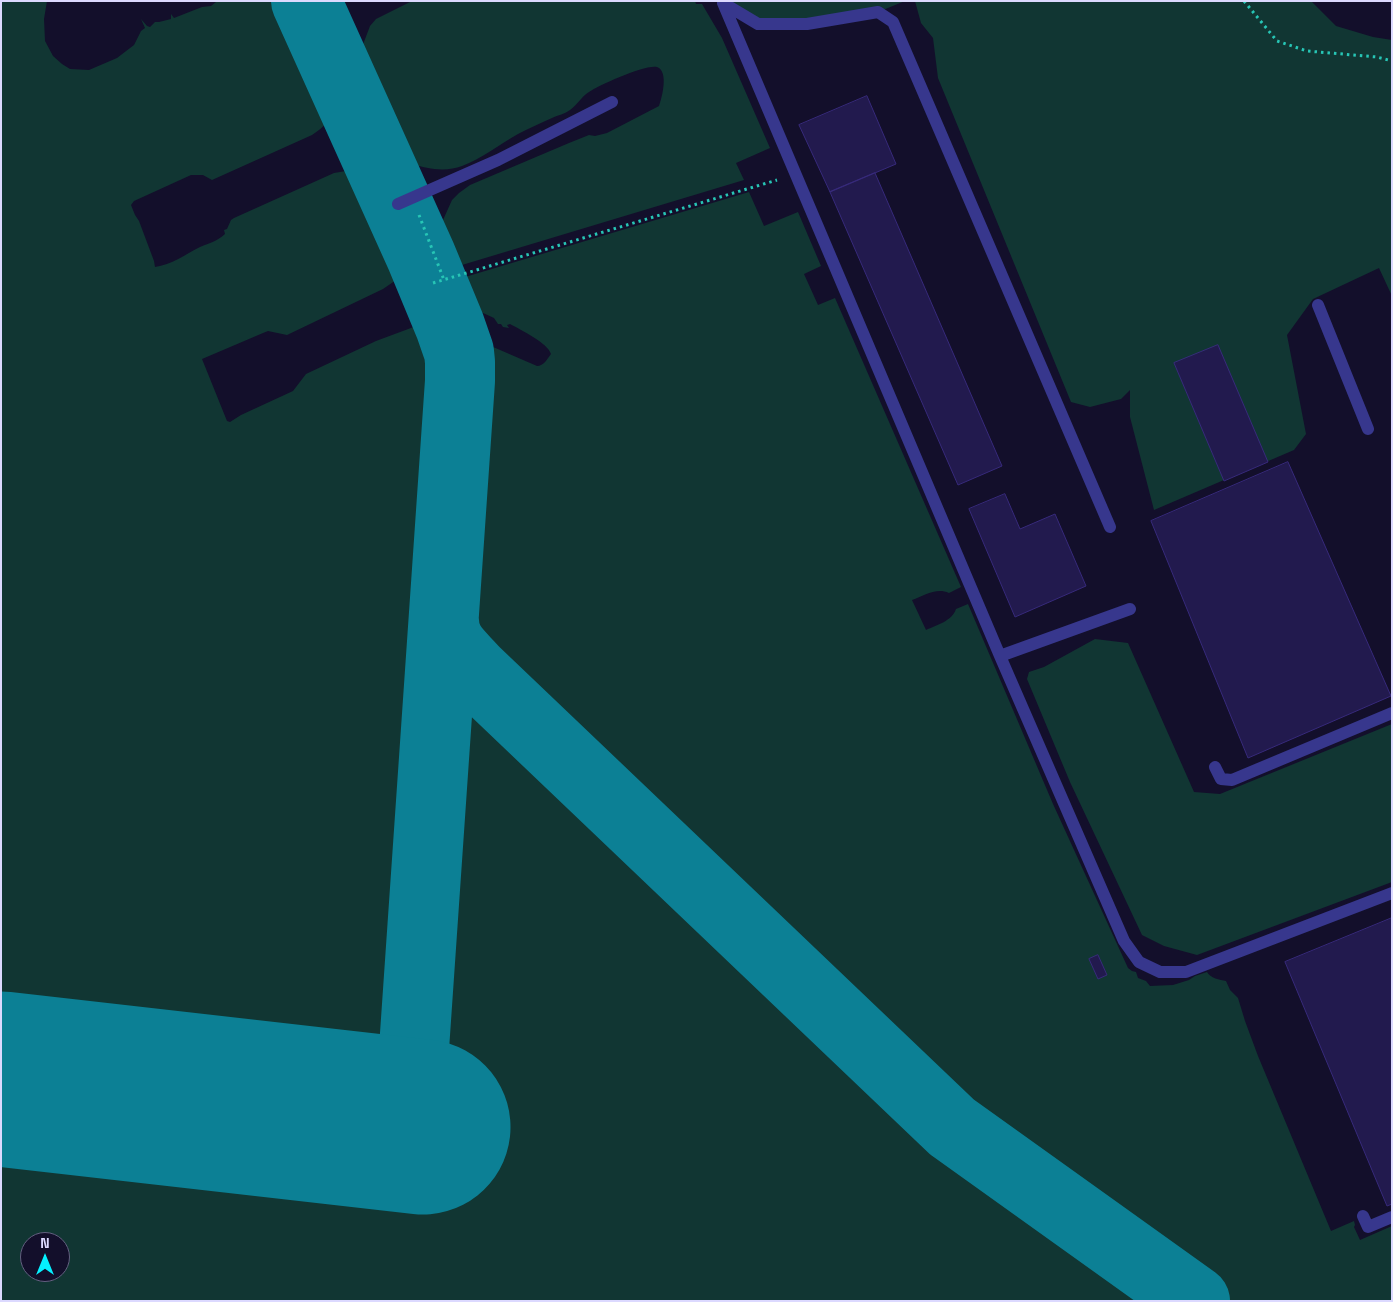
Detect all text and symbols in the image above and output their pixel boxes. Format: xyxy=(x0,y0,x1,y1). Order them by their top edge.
north arrow xyxy=(20,1232,70,1282)
text: N xyxy=(40,1234,50,1252)

